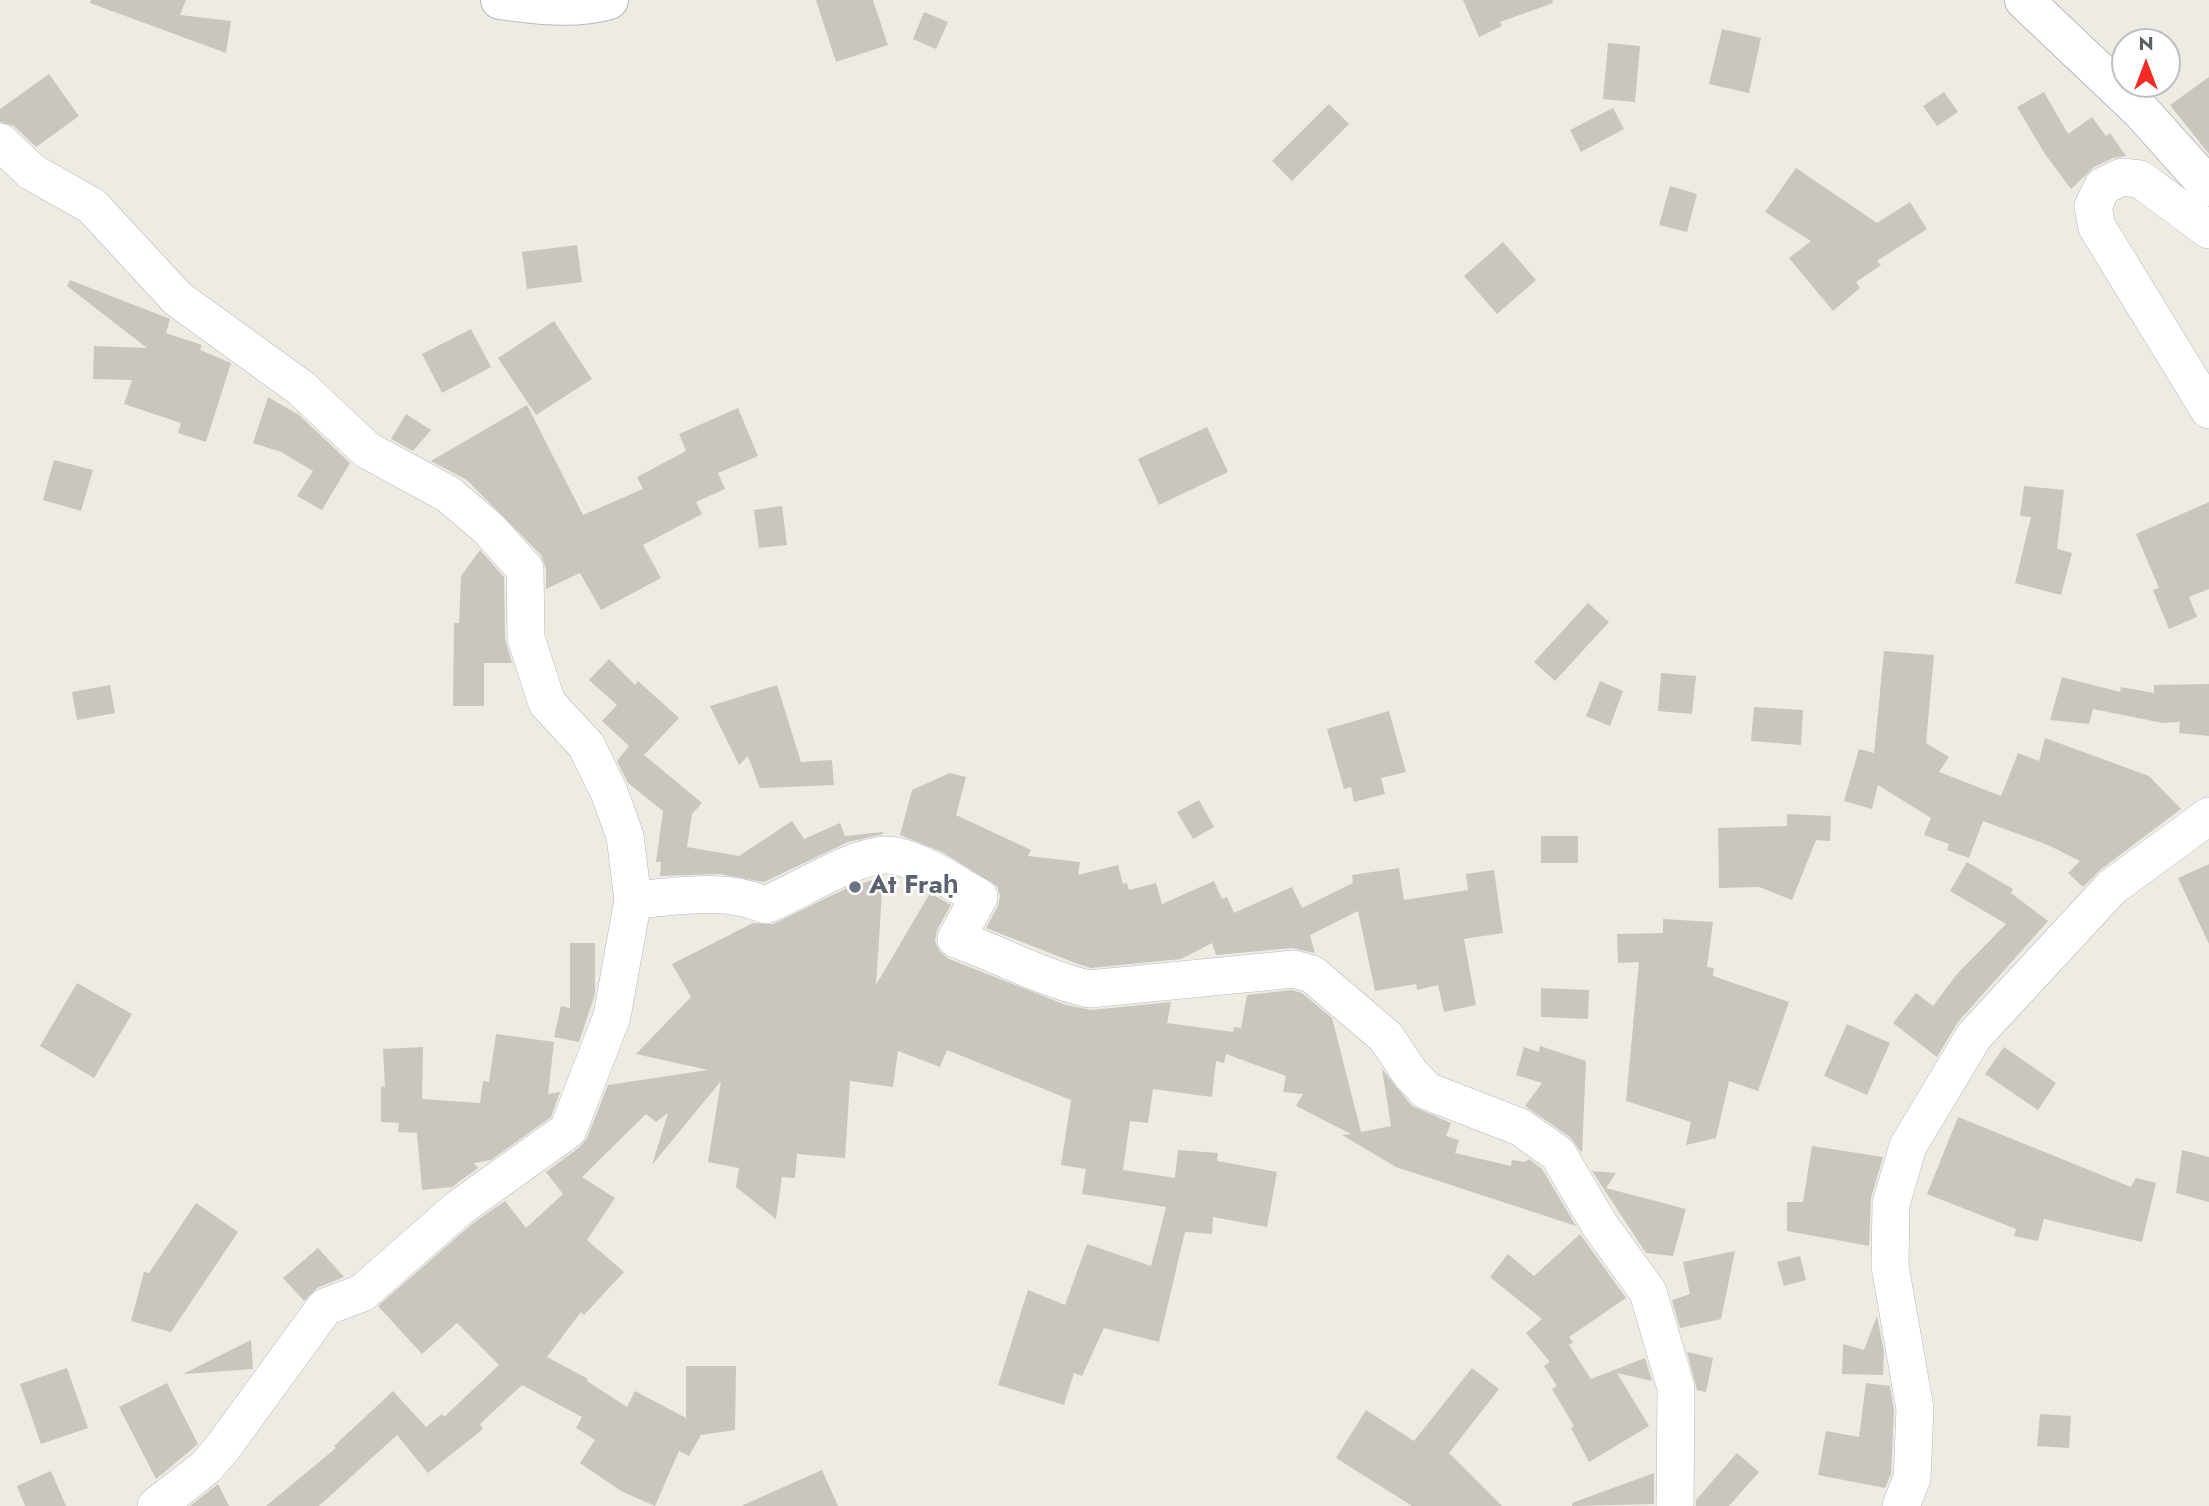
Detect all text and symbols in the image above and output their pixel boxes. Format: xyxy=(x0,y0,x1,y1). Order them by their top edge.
north arrow xyxy=(2111,28,2181,98)
text: N xyxy=(2138,30,2154,57)
place label: At Fraḥ xyxy=(869,871,959,903)
marker: At Fraḥ xyxy=(847,879,863,895)

